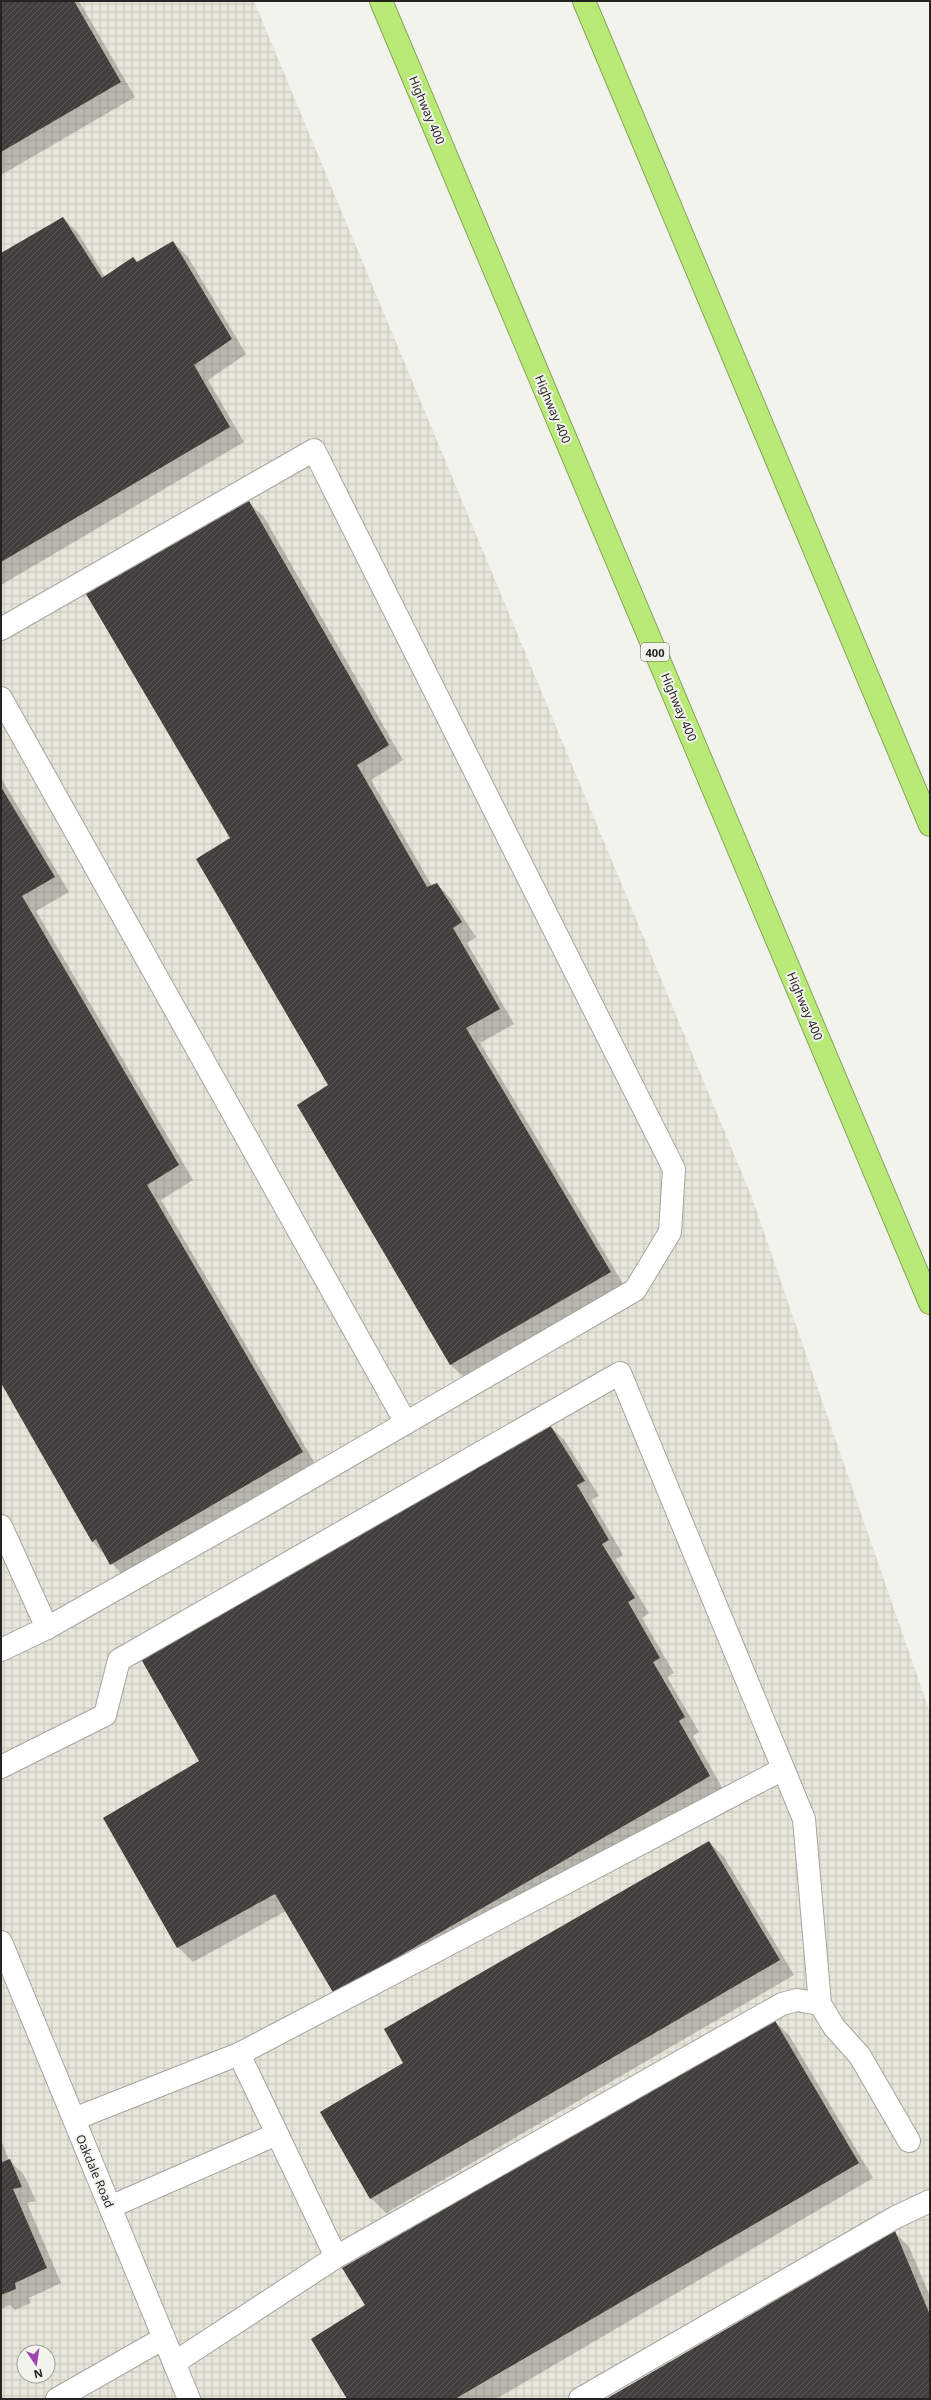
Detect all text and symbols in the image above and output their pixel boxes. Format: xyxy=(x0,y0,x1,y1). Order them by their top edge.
street label: Highway 400 xyxy=(405,73,449,147)
street label: Highway 400 xyxy=(531,372,575,446)
road number: 400 xyxy=(641,643,669,661)
street label: Highway 400 xyxy=(657,670,701,744)
street label: Highway 400 xyxy=(783,969,827,1043)
street label: Oakdale Road xyxy=(72,2132,118,2210)
north arrow xyxy=(16,2344,56,2384)
text: N xyxy=(32,2366,44,2383)

